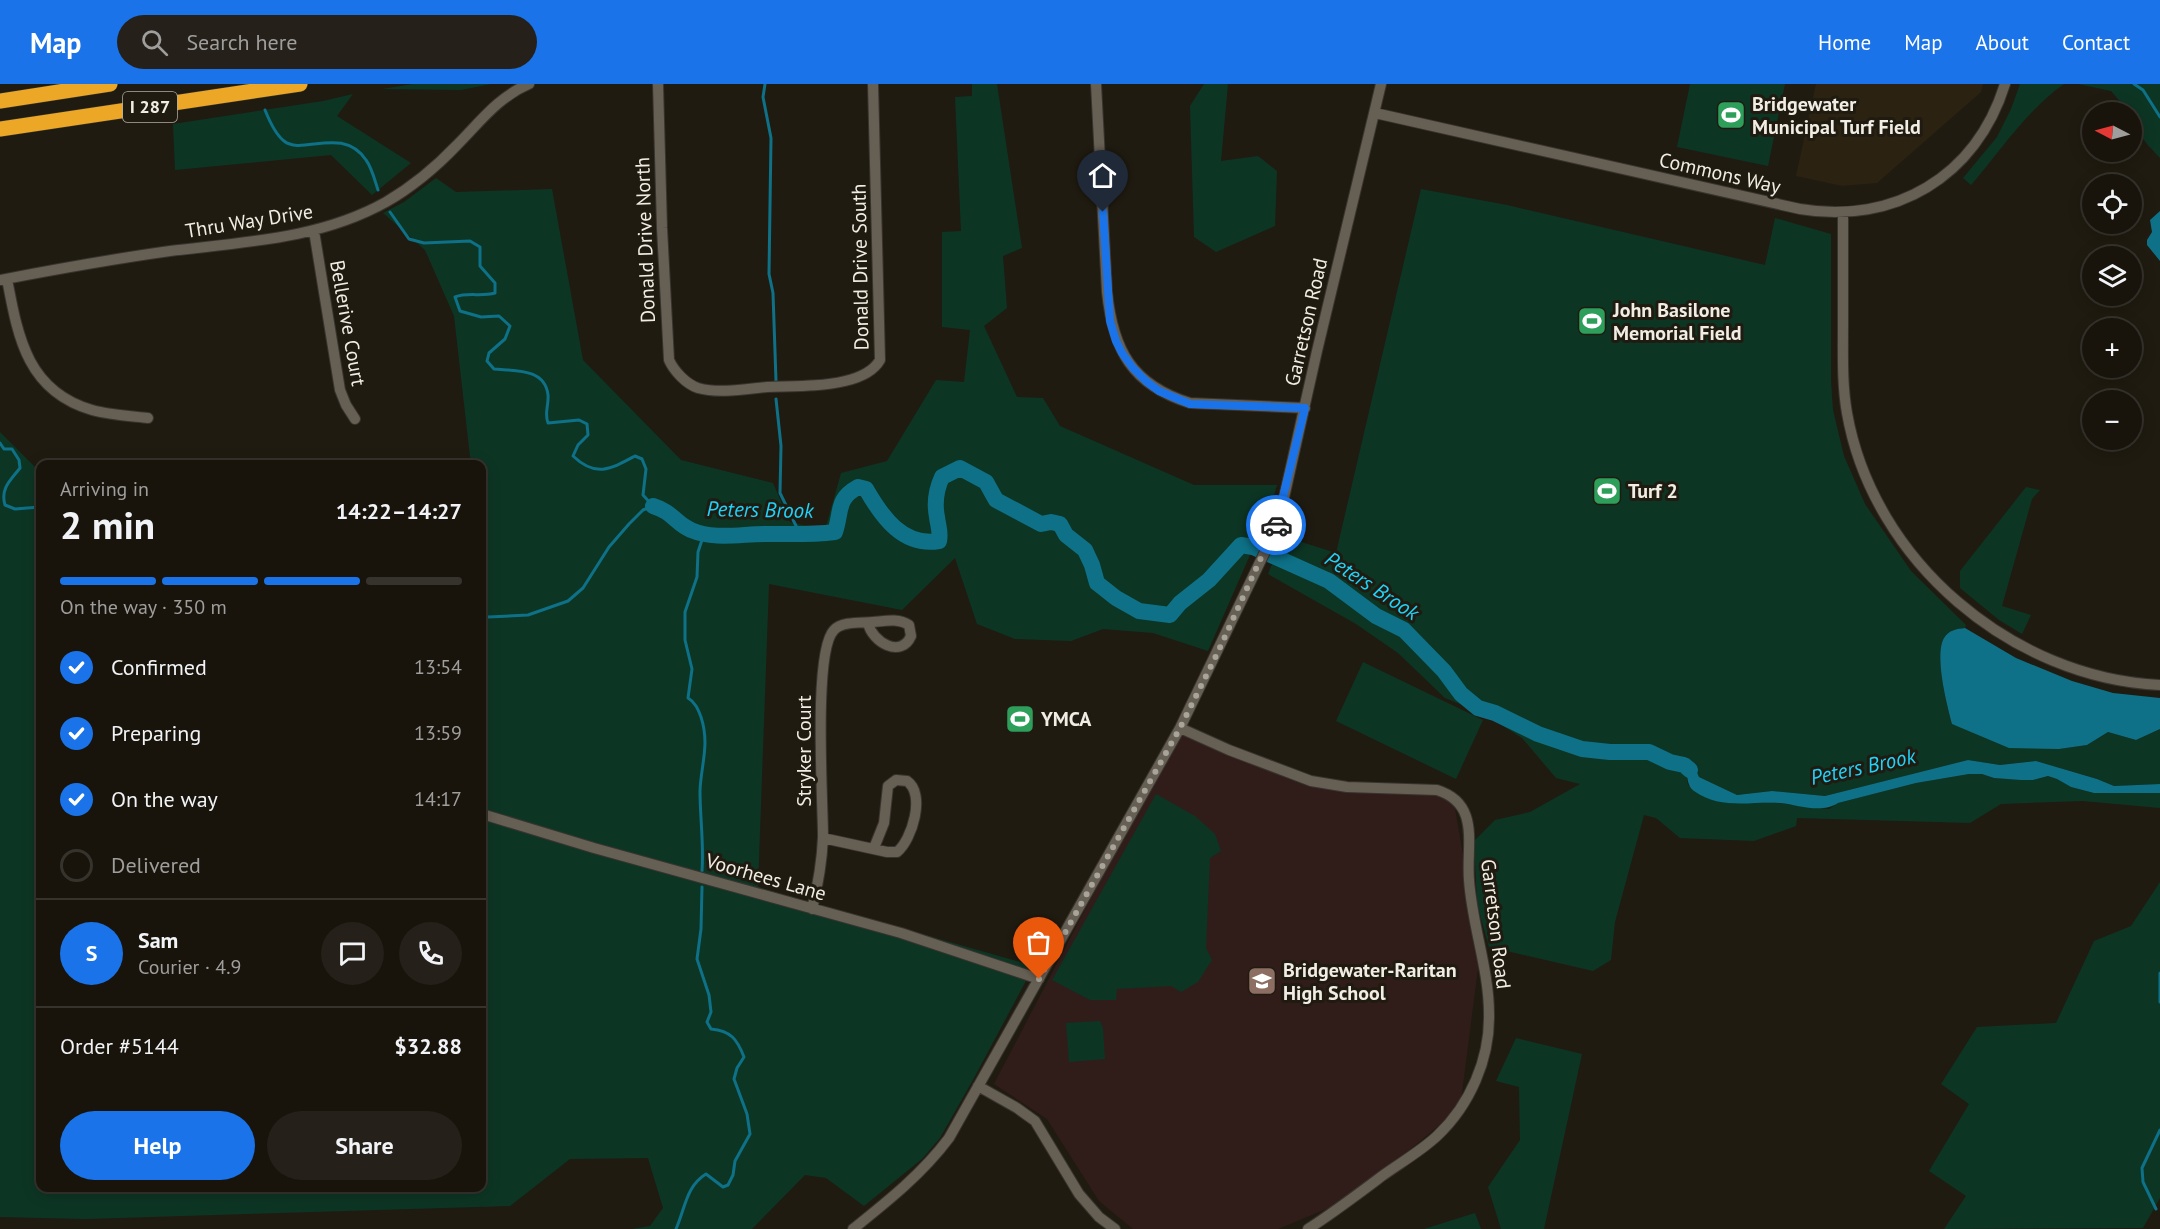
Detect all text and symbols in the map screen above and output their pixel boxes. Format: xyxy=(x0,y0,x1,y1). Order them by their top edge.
search box xyxy=(117,15,537,69)
text: Map xyxy=(30,24,81,61)
icon: search xyxy=(138,26,171,59)
text: Search here xyxy=(186,28,297,56)
text: Home xyxy=(1818,29,1871,56)
text: Map xyxy=(1904,29,1943,56)
text: About xyxy=(1976,29,2029,56)
text: Contact xyxy=(2062,29,2130,56)
place label: Bridgewater Municipal Turf Field xyxy=(1752,91,1921,140)
road number: I 287 xyxy=(123,92,177,122)
sports icon: Bridgewater Municipal Turf Field xyxy=(1715,99,1747,131)
north arrow xyxy=(2082,102,2142,162)
map controls xyxy=(2082,102,2142,450)
street label: Commons Way xyxy=(1657,146,1784,200)
pin xyxy=(1077,150,1128,212)
street label: Donald Drive North xyxy=(629,157,661,323)
icon: home xyxy=(1086,159,1119,192)
button: locate xyxy=(2082,174,2142,234)
street label: Donald Drive South xyxy=(846,183,874,351)
street label: Thru Way Drive xyxy=(183,198,315,244)
button: layers xyxy=(2082,246,2142,306)
street label: Garretson Road xyxy=(1279,256,1333,388)
street label: Bellerive Court xyxy=(324,258,372,388)
place label: John Basilone Memorial Field xyxy=(1612,297,1742,346)
sports icon: John Basilone Memorial Field xyxy=(1576,305,1608,337)
button: + xyxy=(2082,318,2142,378)
button: − xyxy=(2082,390,2142,450)
sports icon: Turf 2 xyxy=(1591,475,1623,507)
text: Arriving in xyxy=(60,476,149,502)
place label: Turf 2 xyxy=(1628,478,1678,504)
water label: Peters Brook xyxy=(706,495,815,524)
courier xyxy=(1246,495,1306,555)
text: 14:22–14:27 xyxy=(336,497,462,525)
text: 2 min xyxy=(60,499,155,550)
icon: car xyxy=(1260,509,1293,542)
water label: Peters Brook xyxy=(1320,545,1426,627)
text: On the way · 350 m xyxy=(60,594,227,620)
icon: check xyxy=(60,651,93,684)
text: Confirmed xyxy=(111,653,207,681)
text: 13:54 xyxy=(414,654,462,680)
street label: Stryker Court xyxy=(791,695,817,807)
sports icon: YMCA xyxy=(1004,703,1036,735)
place label: YMCA xyxy=(1040,706,1092,732)
icon: check xyxy=(60,717,93,750)
text: Preparing xyxy=(111,719,201,747)
text: 13:59 xyxy=(414,720,462,746)
water label: Peters Brook xyxy=(1808,742,1920,791)
icon: check xyxy=(60,783,93,816)
text: On the way xyxy=(111,785,218,813)
text: 14:17 xyxy=(414,786,462,812)
street label: Voorhees Lane xyxy=(702,847,829,907)
text: Delivered xyxy=(111,851,201,879)
street label: Garretson Road xyxy=(1475,858,1517,990)
pin xyxy=(1013,917,1064,979)
button: chat xyxy=(321,922,384,985)
button: phone xyxy=(399,922,462,985)
text: Sam xyxy=(138,926,178,954)
icon: bag xyxy=(1022,926,1055,959)
text: S xyxy=(86,939,97,967)
text: Courier · 4.9 xyxy=(138,954,241,980)
place label: Bridgewater-Raritan High School xyxy=(1283,957,1457,1006)
school or university icon: Bridgewater-Raritan High School xyxy=(1246,965,1278,997)
text: Order #5144 xyxy=(60,1032,179,1060)
text: $32.88 xyxy=(394,1032,462,1060)
button: Help xyxy=(60,1111,255,1180)
button: Share xyxy=(267,1111,462,1180)

